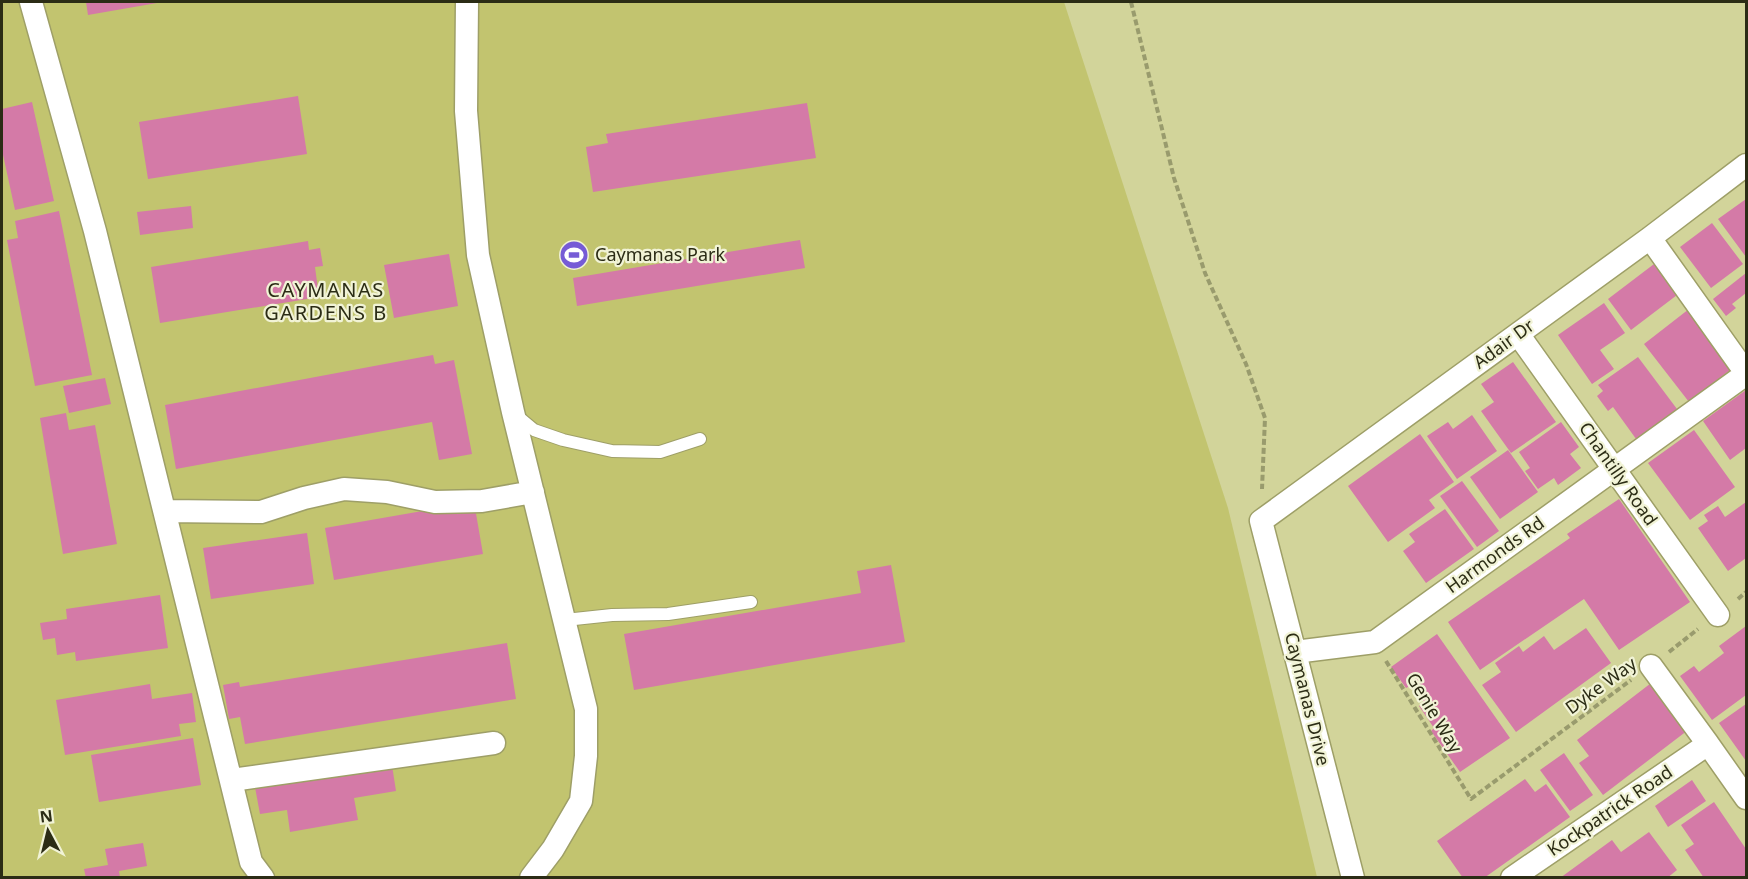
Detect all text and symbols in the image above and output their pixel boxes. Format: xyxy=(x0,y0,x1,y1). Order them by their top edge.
sports icon: Caymanas Park xyxy=(558,239,590,271)
place label: Caymanas Park xyxy=(595,242,726,266)
district label: CAYMANAS GARDENS B xyxy=(264,276,388,326)
street label: Adair Dr xyxy=(1468,313,1539,373)
street label: Chantilly Road xyxy=(1574,417,1663,530)
street label: Harmonds Rd xyxy=(1440,510,1549,598)
street label: Caymanas Drive xyxy=(1280,630,1336,768)
street label: Dyke Way xyxy=(1560,651,1641,719)
street label: Genie Way xyxy=(1402,668,1469,758)
street label: Kockpatrick Road xyxy=(1542,759,1677,861)
north arrow xyxy=(18,801,78,861)
text: N xyxy=(38,804,54,828)

